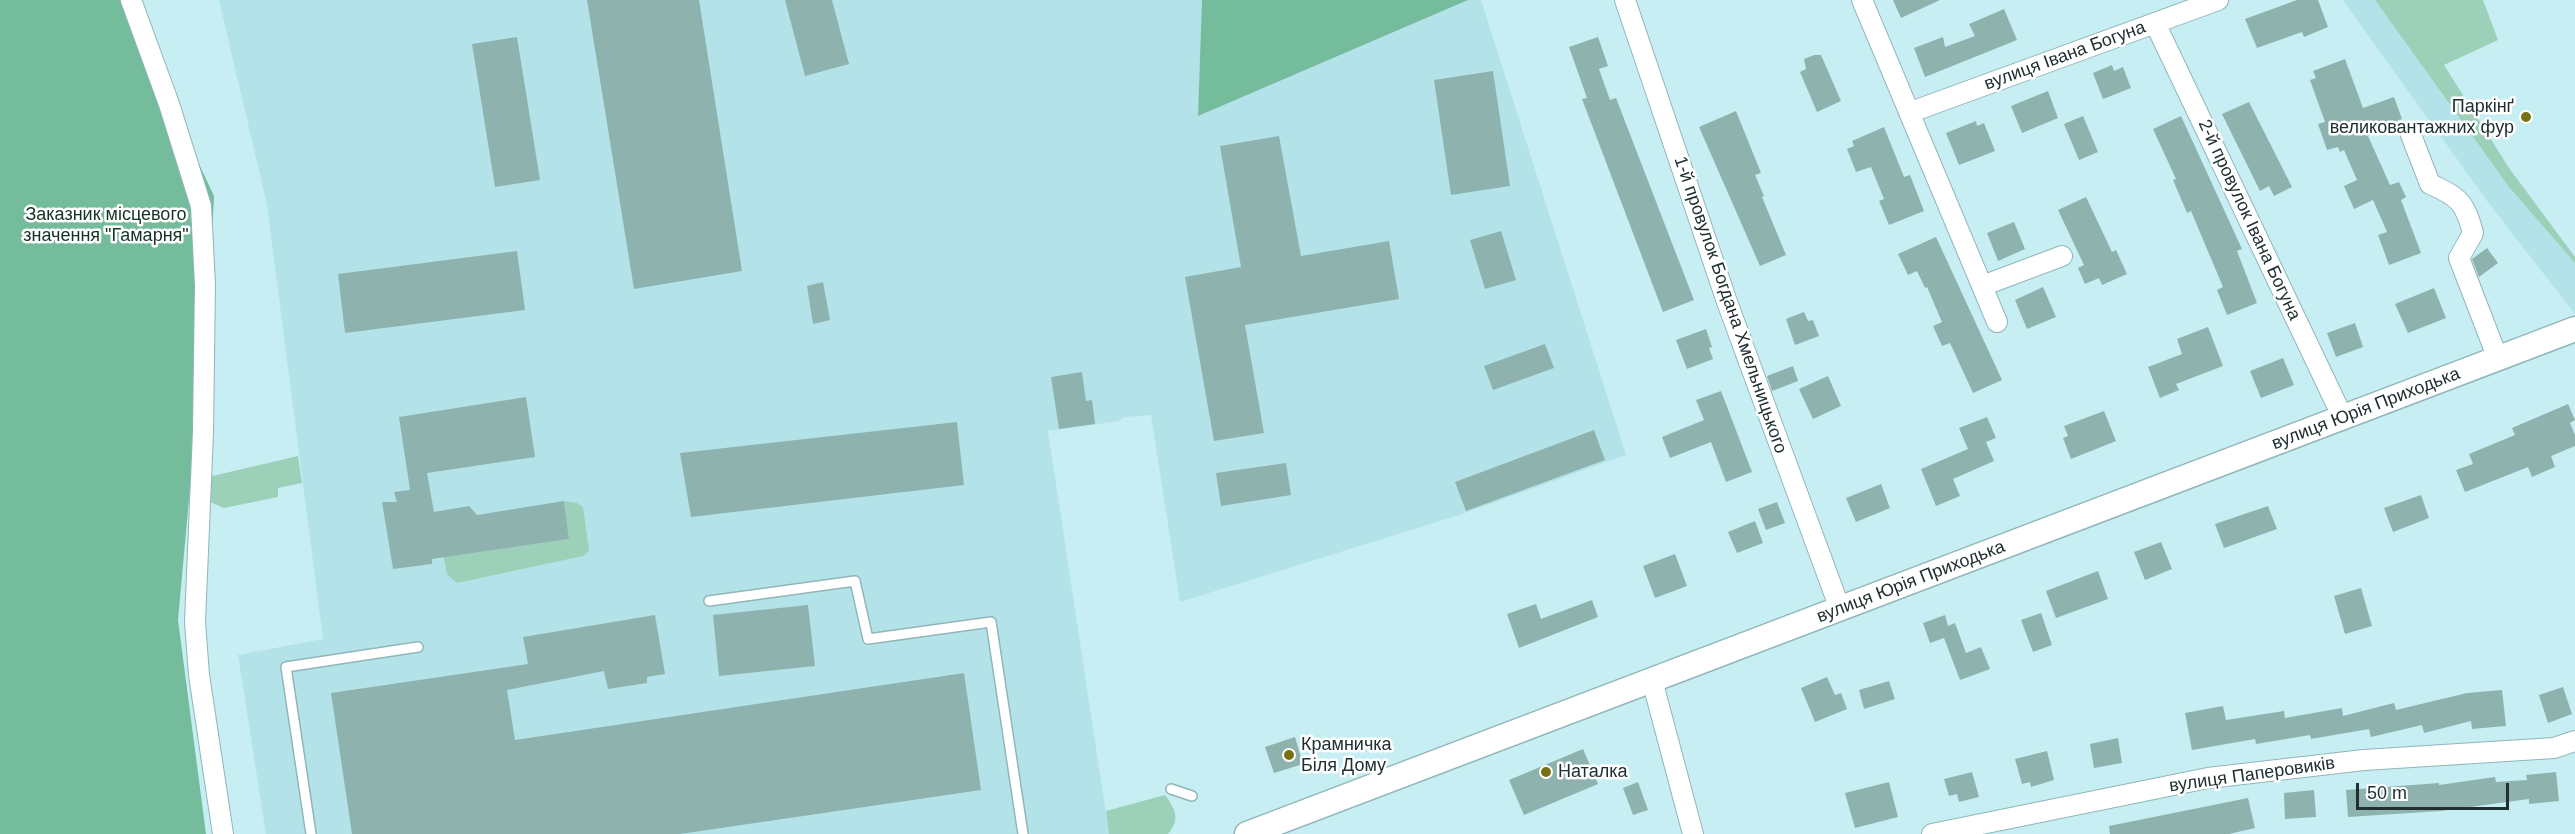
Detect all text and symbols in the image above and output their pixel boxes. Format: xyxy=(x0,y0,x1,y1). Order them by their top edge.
street label: вулиця Івана Богуна xyxy=(1981,17,2149,95)
place label: Паркінґ великовантажних фур xyxy=(2330,96,2514,138)
marker: Паркінґ великовантажних фур xyxy=(2519,110,2533,124)
street label: 2-й провулок Івана Богуна xyxy=(2193,116,2305,324)
street label: 1-й провулок Богдана Хмельницького xyxy=(1669,154,1791,456)
park label: Заказник місцевого значення "Гамарня" xyxy=(23,204,189,246)
street label: вулиця Юрія Приходька xyxy=(2269,363,2463,455)
street label: вулиця Юрія Приходька xyxy=(1814,536,2008,628)
place label: Крамничка Біля Дому xyxy=(1301,734,1392,777)
marker: Крамничка Біля Дому xyxy=(1282,748,1296,762)
street label: вулиця Паперовиків xyxy=(2168,753,2336,797)
place label: Наталка xyxy=(1558,761,1627,783)
marker: Наталка xyxy=(1539,765,1553,779)
scale bar xyxy=(2359,771,2512,809)
text: 50 m xyxy=(2367,783,2407,803)

